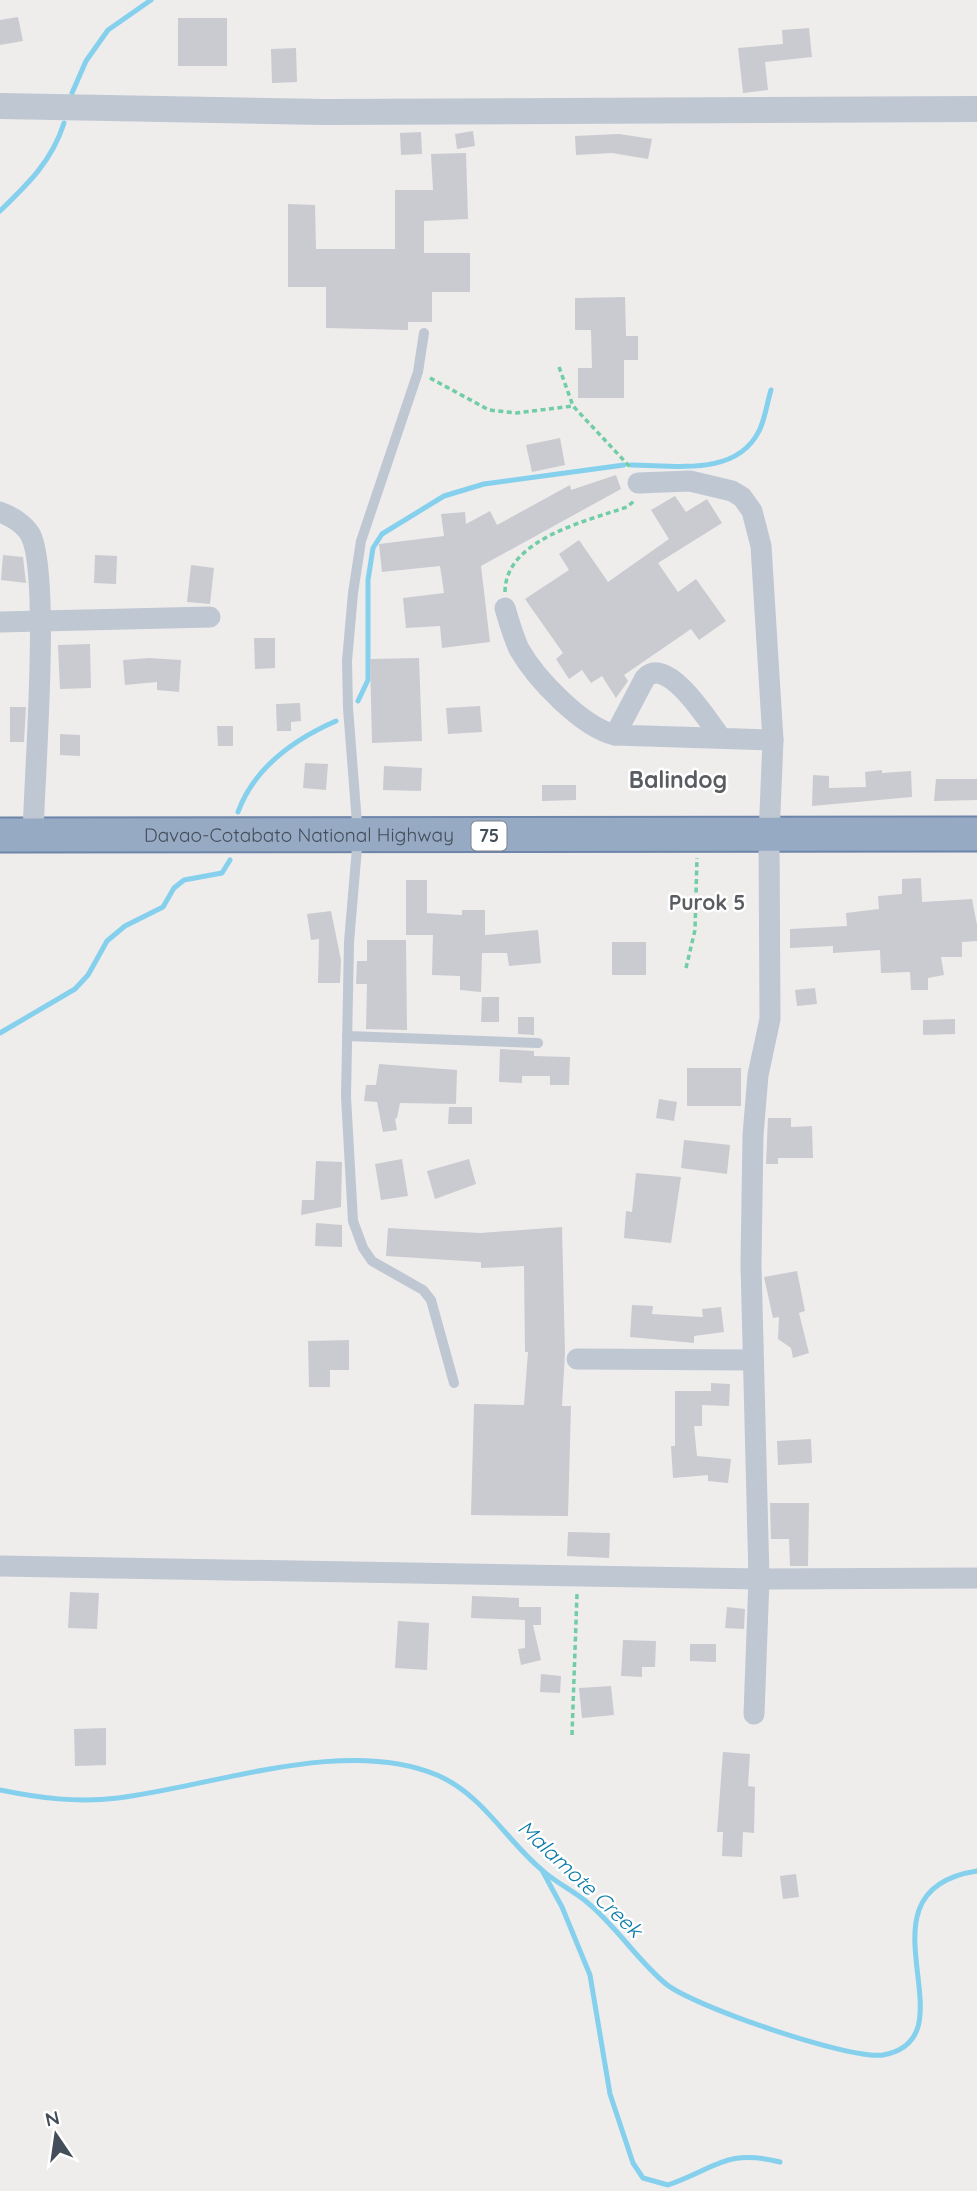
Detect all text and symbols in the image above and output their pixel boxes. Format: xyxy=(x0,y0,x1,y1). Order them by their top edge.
district label: Balindog xyxy=(629,765,727,794)
road number: 75 xyxy=(472,822,506,850)
street label: Davao-Cotabato National Highway xyxy=(144,823,454,847)
district label: Purok 5 xyxy=(669,889,745,915)
water label: Malamote Creek xyxy=(513,1814,649,1944)
north arrow xyxy=(21,2100,91,2170)
text: N xyxy=(43,2105,62,2132)

